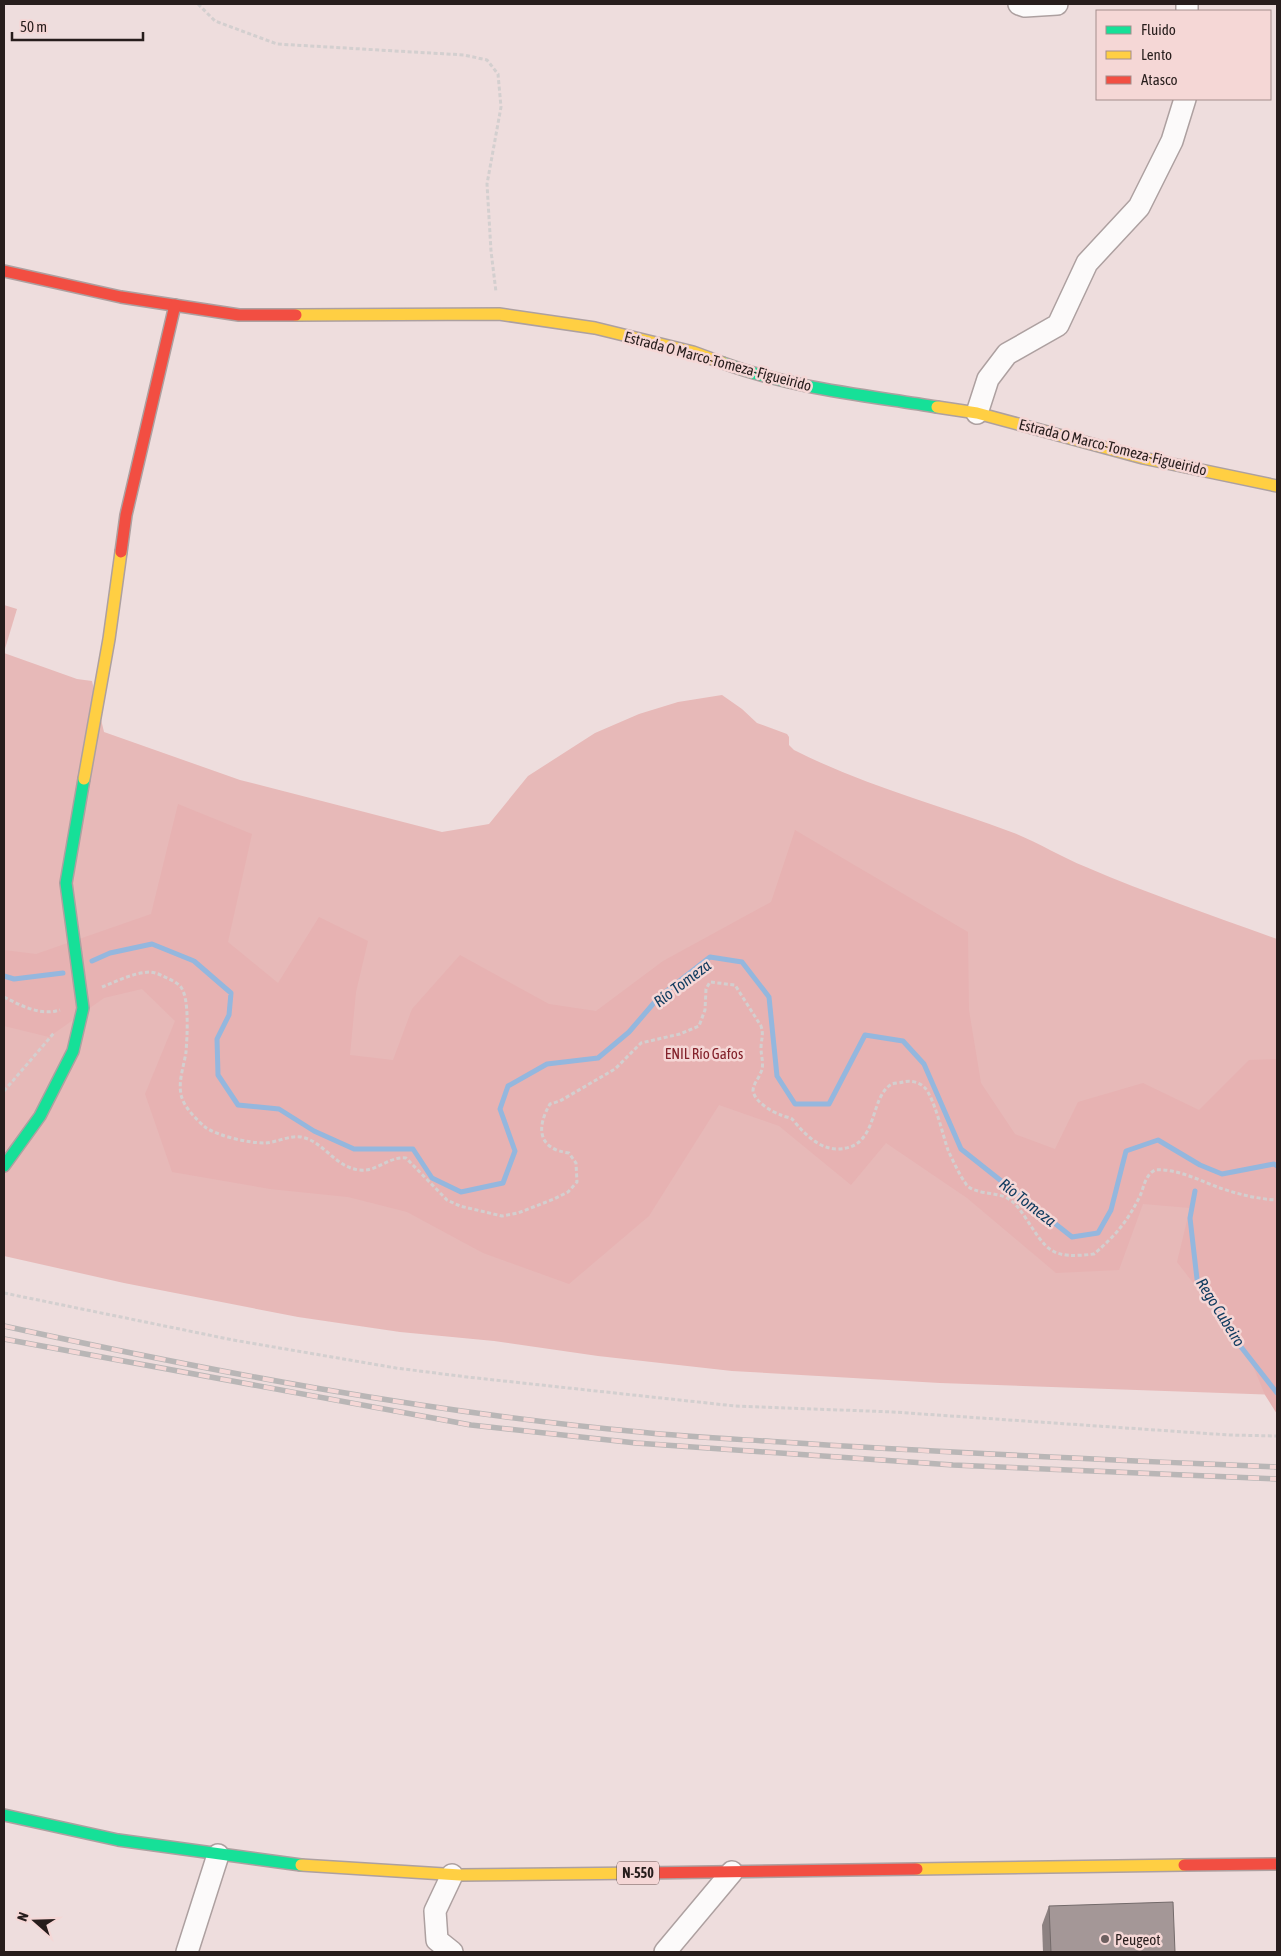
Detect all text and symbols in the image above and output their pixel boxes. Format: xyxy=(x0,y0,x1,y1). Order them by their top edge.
scale bar xyxy=(12,10,144,42)
legend xyxy=(1096,10,1271,100)
text: 50 m xyxy=(20,18,47,35)
text: Fluido xyxy=(1141,21,1176,38)
text: Lento xyxy=(1141,46,1172,63)
text: Atasco xyxy=(1141,71,1178,88)
street label: Estrada O Marco-Tomeza-Figueirido xyxy=(623,328,813,394)
street label: Estrada O Marco-Tomeza-Figueirido xyxy=(1017,415,1209,479)
water label: Río Tomeza xyxy=(650,955,715,1010)
park label: ENIL Río Gafos xyxy=(665,1045,743,1062)
water label: Río Tomeza xyxy=(996,1174,1060,1230)
water label: Rego Cubeiro xyxy=(1192,1275,1249,1350)
road number: N-550 xyxy=(617,1862,659,1885)
north arrow xyxy=(10,1896,60,1946)
text: N xyxy=(14,1910,32,1923)
place label: Peugeot xyxy=(1115,1931,1161,1948)
marker: Peugeot xyxy=(1099,1933,1111,1945)

